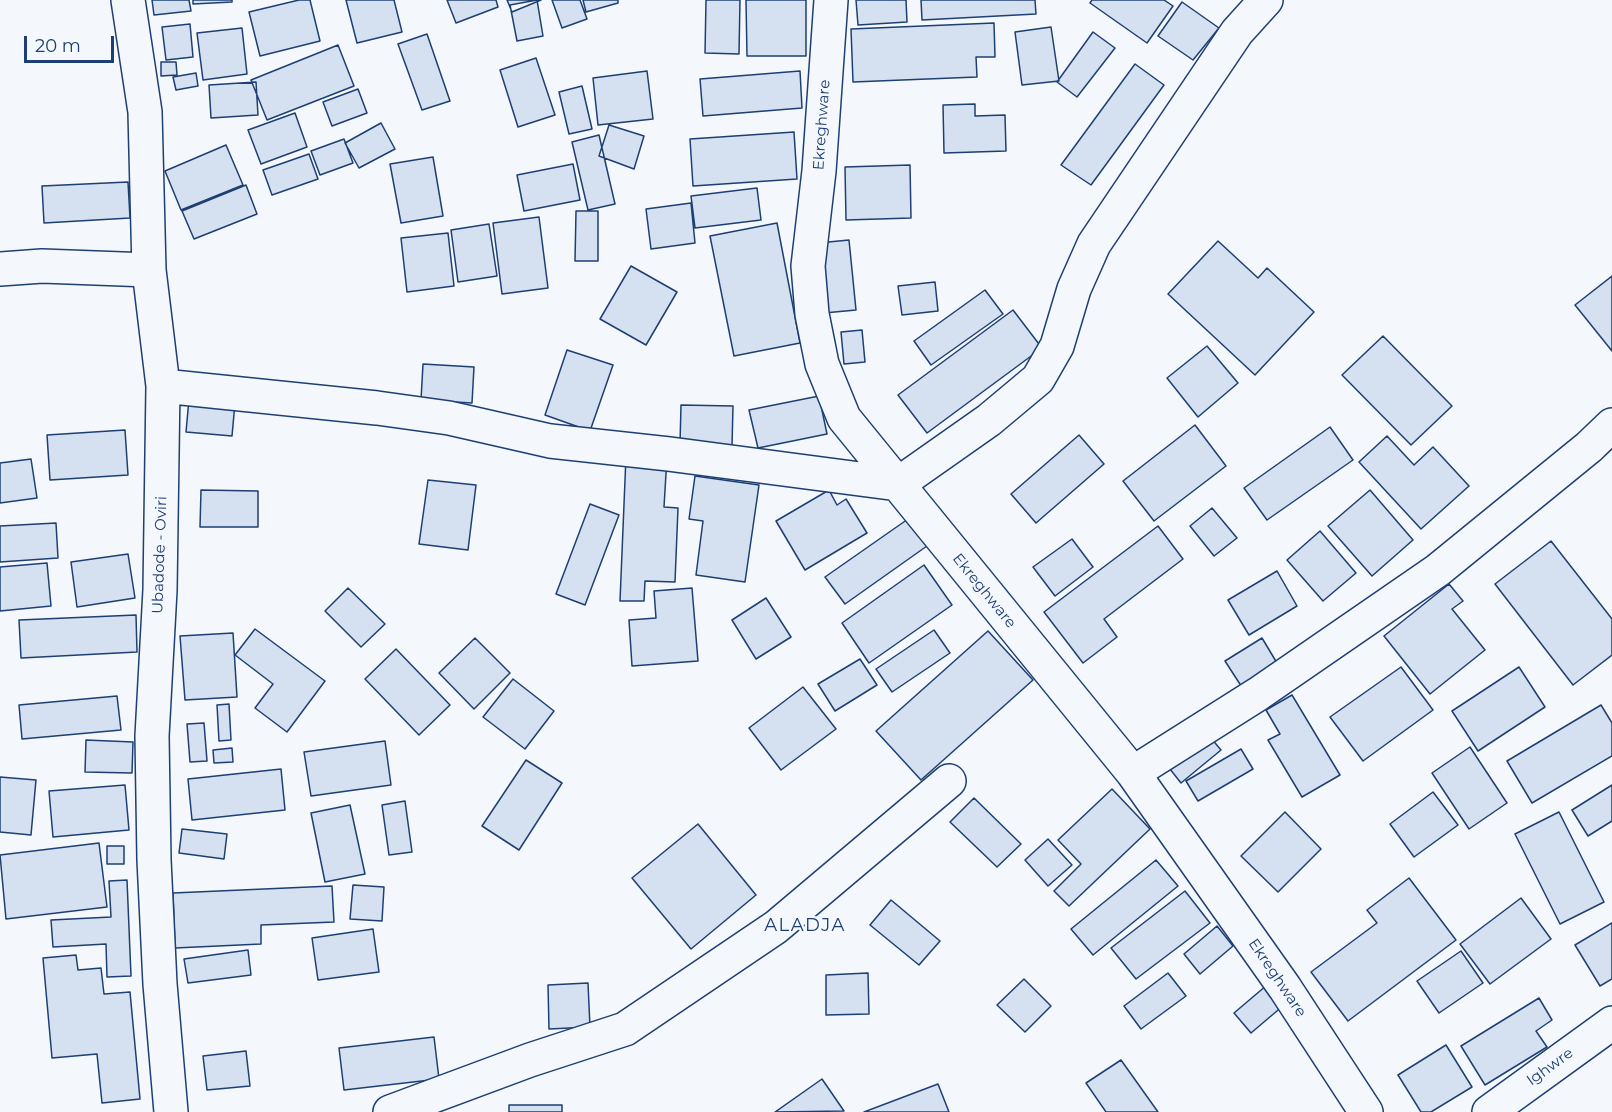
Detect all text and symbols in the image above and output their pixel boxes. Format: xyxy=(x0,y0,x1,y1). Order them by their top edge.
scale bar xyxy=(27,24,117,62)
text: 20 m xyxy=(35,35,81,57)
street label: Ekreghware xyxy=(810,79,834,171)
street label: Ubadode - Oviri xyxy=(149,496,171,614)
street label: Ekreghware xyxy=(948,550,1020,632)
district label: ALADJA xyxy=(764,915,846,937)
street label: Ekreghware xyxy=(1244,935,1310,1021)
street label: Ighwre xyxy=(1523,1044,1577,1090)

